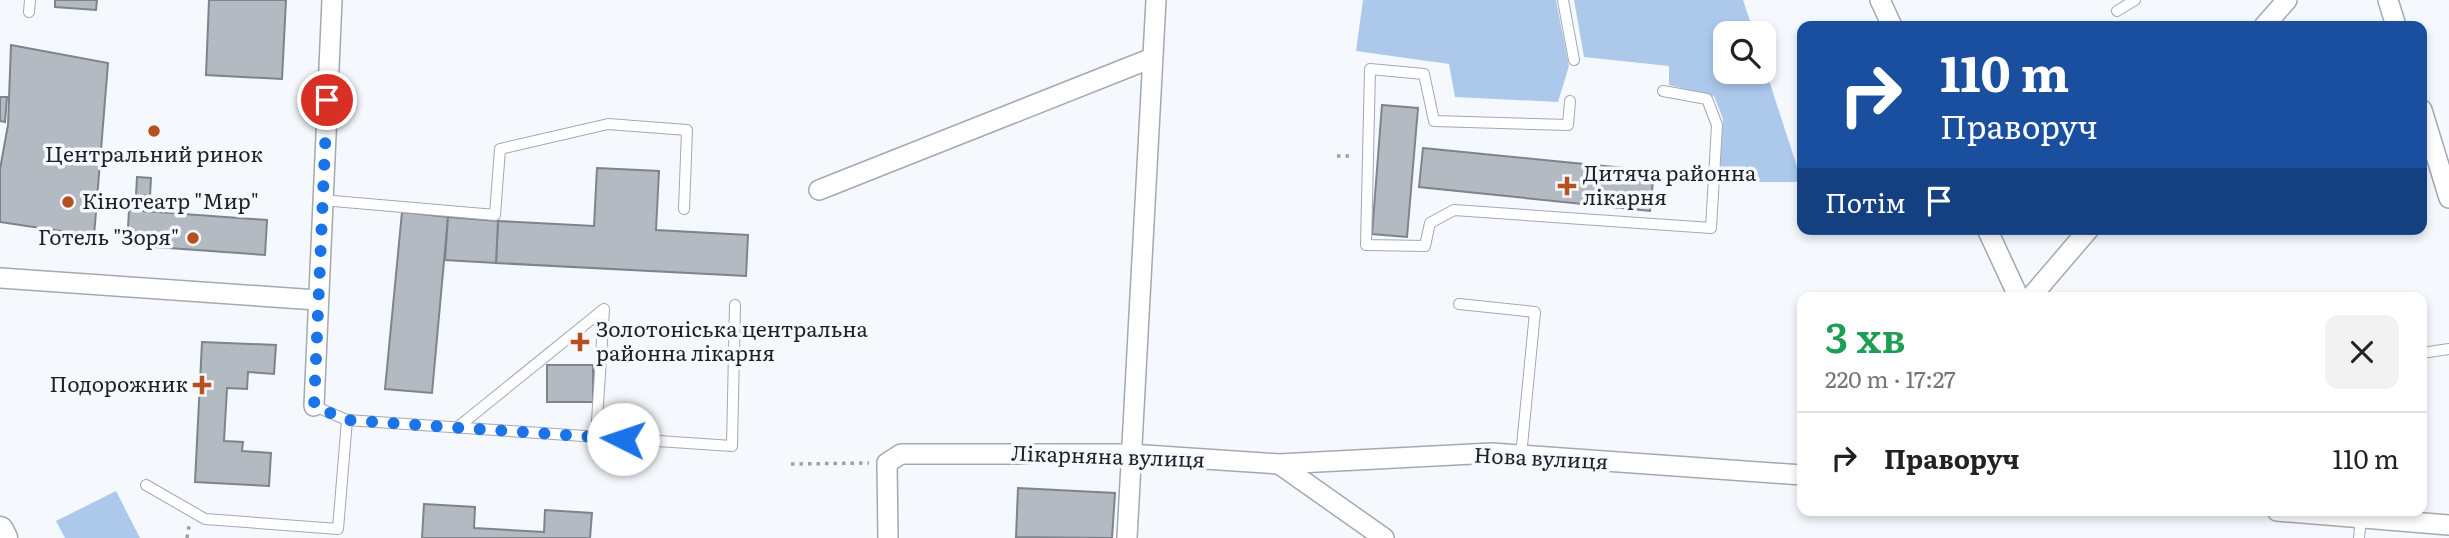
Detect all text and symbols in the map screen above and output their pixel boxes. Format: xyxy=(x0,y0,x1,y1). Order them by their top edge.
map controls xyxy=(1713,21,1776,84)
button: search xyxy=(1713,21,1776,84)
text: 110 m xyxy=(1940,34,2069,107)
icon: right xyxy=(1825,49,1916,140)
pin xyxy=(297,70,357,130)
icon: arrive xyxy=(308,81,346,119)
text: Праворуч xyxy=(1940,101,2098,149)
marker: Центральний ринок xyxy=(146,123,162,139)
place label: Центральний ринок xyxy=(45,137,264,168)
place label: Дитяча районна лікарня xyxy=(1583,156,1757,211)
marker: Дитяча районна лікарня xyxy=(1557,176,1577,196)
text: Потім xyxy=(1825,182,1906,221)
icon: arrive xyxy=(1920,182,1958,220)
place label: Кінотеатр "Мир" xyxy=(82,184,259,215)
marker: Кінотеатр "Мир" xyxy=(60,194,76,210)
place label: Готель "Зоря" xyxy=(38,220,179,251)
marker: Готель "Зоря" xyxy=(185,230,201,246)
text: 3 хв xyxy=(1825,304,1906,366)
place label: Золотоніська центральна районна лікарня xyxy=(596,312,869,367)
button: close xyxy=(2325,315,2399,389)
marker: Золотоніська центральна районна лікарня xyxy=(570,332,590,352)
text: 220 m · 17:27 xyxy=(1825,361,1956,395)
place label: Подорожник xyxy=(50,367,189,398)
marker: Подорожник xyxy=(194,377,210,393)
position arrow xyxy=(586,402,660,476)
street label: Лікарняна вулиця xyxy=(1011,436,1205,473)
street label: Нова вулиця xyxy=(1473,438,1609,476)
text: Праворуч xyxy=(1884,438,2020,477)
text: 110 m xyxy=(2332,438,2399,477)
icon: right xyxy=(1825,439,1863,477)

